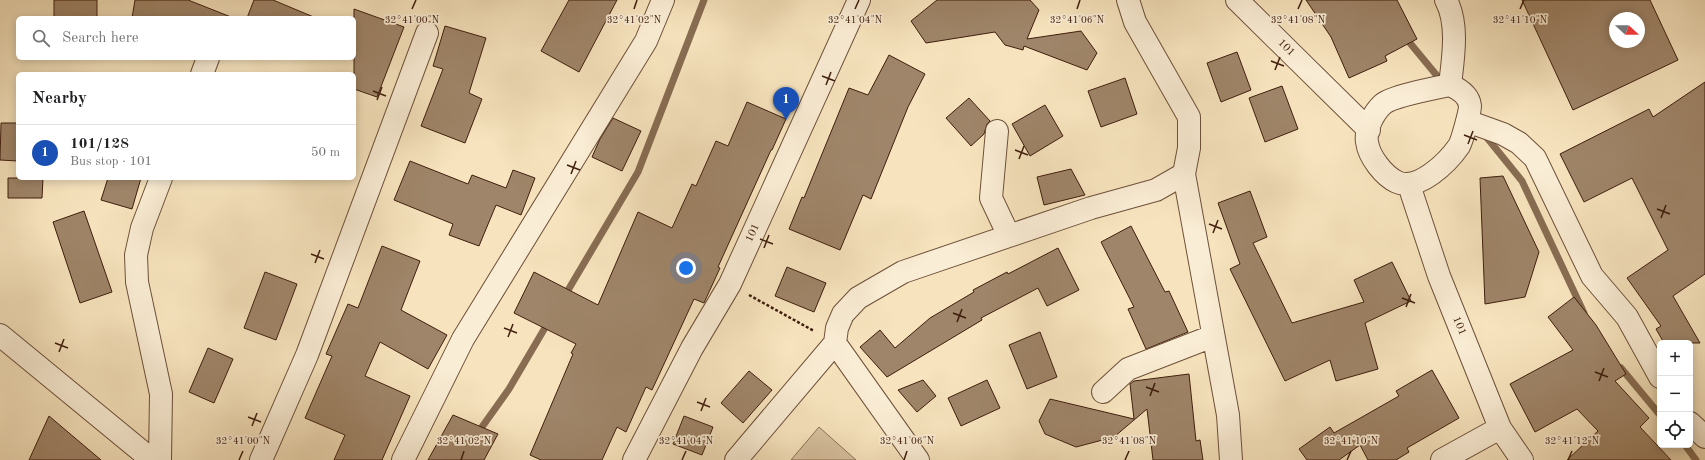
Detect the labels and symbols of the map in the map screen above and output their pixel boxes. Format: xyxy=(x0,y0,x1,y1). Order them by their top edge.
north arrow xyxy=(1609,12,1645,48)
text: 32°41'00"N xyxy=(385,15,440,25)
text: 32°41'02"N xyxy=(607,15,662,25)
text: 32°41'04"N xyxy=(828,15,883,25)
text: 32°41'06"N xyxy=(1050,15,1105,25)
text: 32°41'08"N xyxy=(1271,15,1326,25)
text: 32°41'10"N xyxy=(1493,15,1548,25)
street label: 101 xyxy=(1275,37,1297,59)
pin: 1 xyxy=(773,87,799,120)
street label: 101 xyxy=(744,222,762,244)
your location xyxy=(676,258,696,278)
street label: 101 xyxy=(1450,315,1468,337)
text: 32°41'00"N xyxy=(216,436,271,446)
text: 32°41'02"N xyxy=(437,436,492,446)
text: 32°41'04"N xyxy=(659,436,714,446)
text: 32°41'06"N xyxy=(880,436,935,446)
text: 32°41'08"N xyxy=(1102,436,1157,446)
text: 32°41'10"N xyxy=(1324,436,1379,446)
text: 32°41'12"N xyxy=(1545,436,1600,446)

